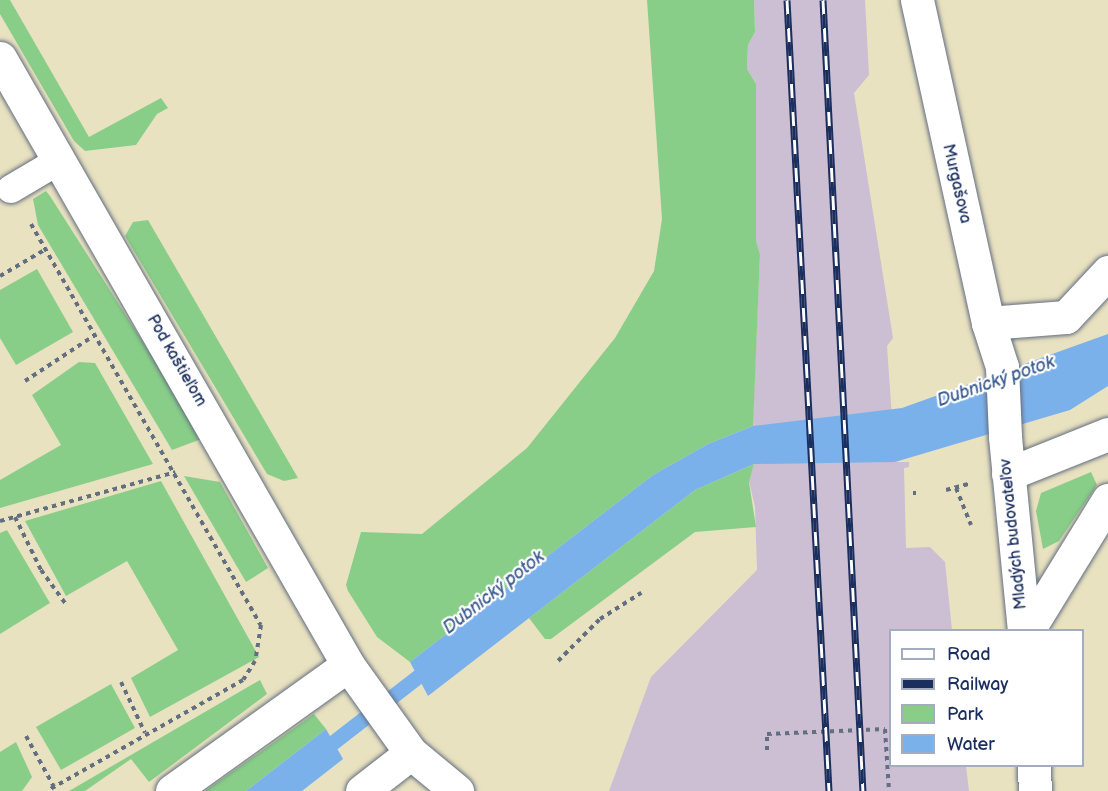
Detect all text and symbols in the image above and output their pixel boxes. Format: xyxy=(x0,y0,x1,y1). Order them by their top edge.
street label: Murgašova xyxy=(938,142,974,226)
street label: Pod kaštieľom xyxy=(142,312,210,410)
water label: Dubnický potok xyxy=(934,352,1058,412)
street label: Mladých budovateľov xyxy=(997,458,1031,610)
water label: Dubnický potok xyxy=(438,546,550,640)
legend xyxy=(889,629,1084,767)
text: Road xyxy=(947,644,991,665)
text: Railway xyxy=(947,674,1009,695)
text: Park xyxy=(947,704,983,725)
text: Water xyxy=(947,734,995,755)

